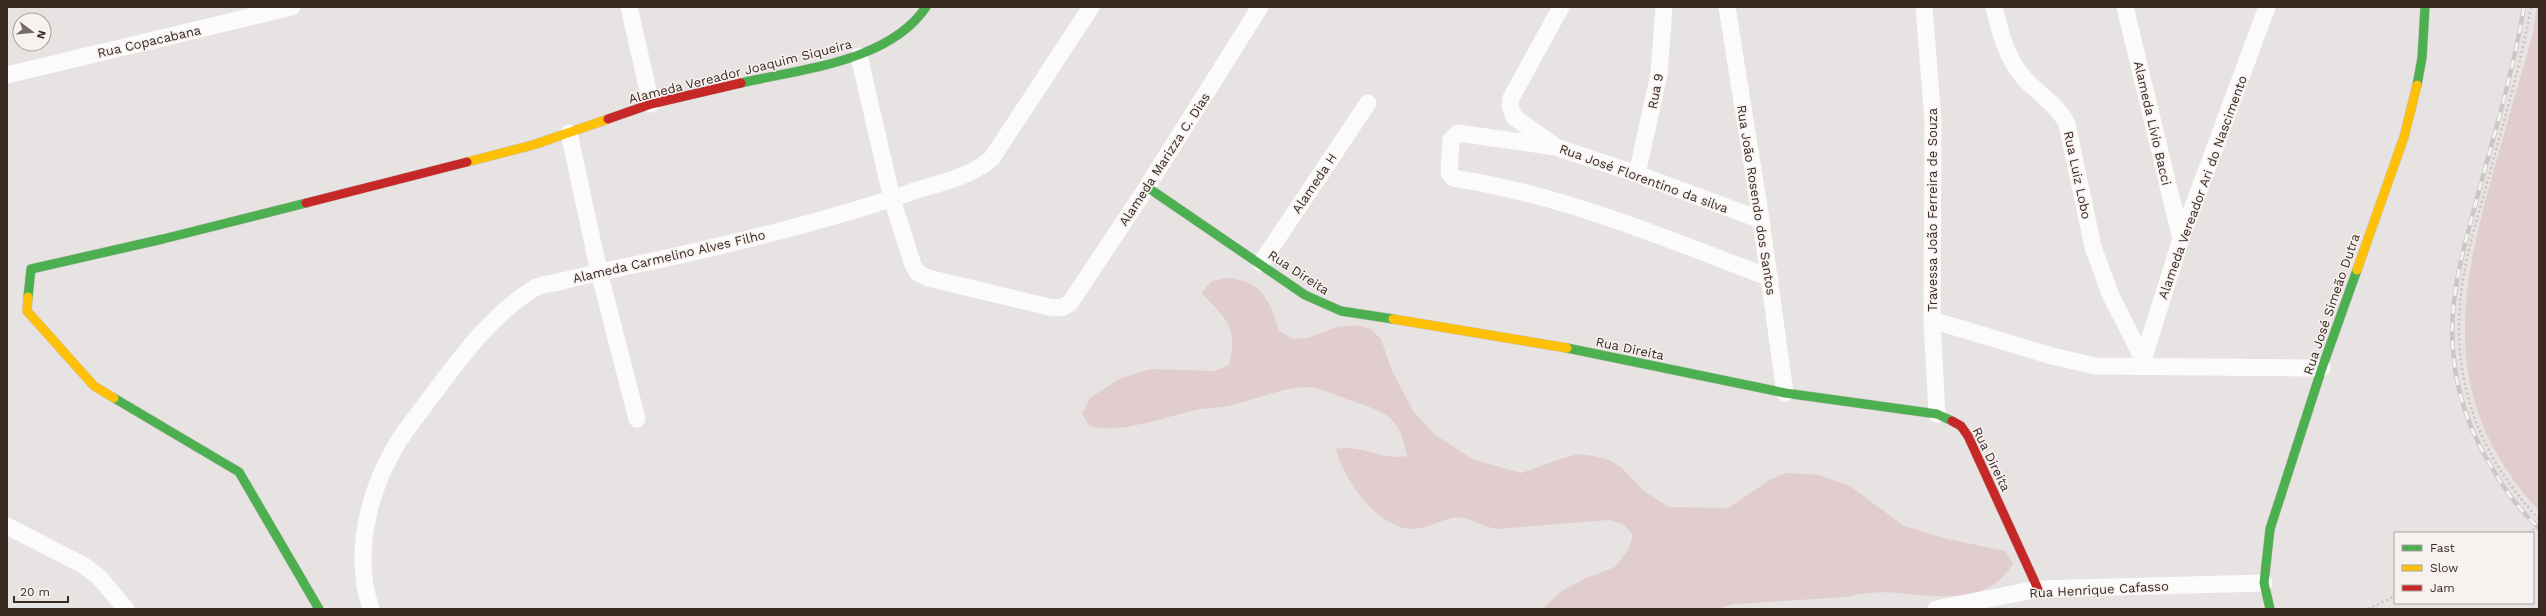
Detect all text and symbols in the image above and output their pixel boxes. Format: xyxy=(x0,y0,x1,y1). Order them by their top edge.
north arrow xyxy=(12,12,52,52)
street label: Rua Copacabana xyxy=(96,22,203,61)
text: N xyxy=(34,29,49,40)
street label: Alameda Vereador Joaquim Siqueira xyxy=(627,36,854,107)
street label: Alameda Lívio Bacci xyxy=(2131,60,2174,187)
street label: Rua 9 xyxy=(1645,72,1666,110)
street label: Alameda Vereador Ari do Nascimento xyxy=(2155,73,2250,301)
street label: Alameda Marizza C. Dias xyxy=(1116,90,1213,229)
street label: Rua João Rosendo dos Santos xyxy=(1734,104,1779,296)
street label: Travessa João Ferreira de Souza xyxy=(1925,107,1940,312)
street label: Rua Luiz Lobo xyxy=(2061,130,2094,221)
street label: Rua José Florentino da silva xyxy=(1557,141,1731,216)
street label: Alameda H xyxy=(1289,150,1340,216)
street label: Alameda Carmelino Alves Filho xyxy=(571,227,767,286)
street label: Rua José Simeão Dutra xyxy=(2300,231,2363,377)
street label: Rua Direita xyxy=(1265,247,1333,298)
street label: Rua Direita xyxy=(1594,334,1666,363)
street label: Rua Direita xyxy=(1970,425,2014,494)
legend xyxy=(2394,532,2534,604)
text: Fast xyxy=(2430,541,2455,555)
text: Slow xyxy=(2430,561,2458,575)
scale bar xyxy=(14,578,68,604)
street label: Rua Henrique Cafasso xyxy=(2029,578,2169,601)
text: Jam xyxy=(2430,581,2455,595)
text: 20 m xyxy=(20,585,50,599)

